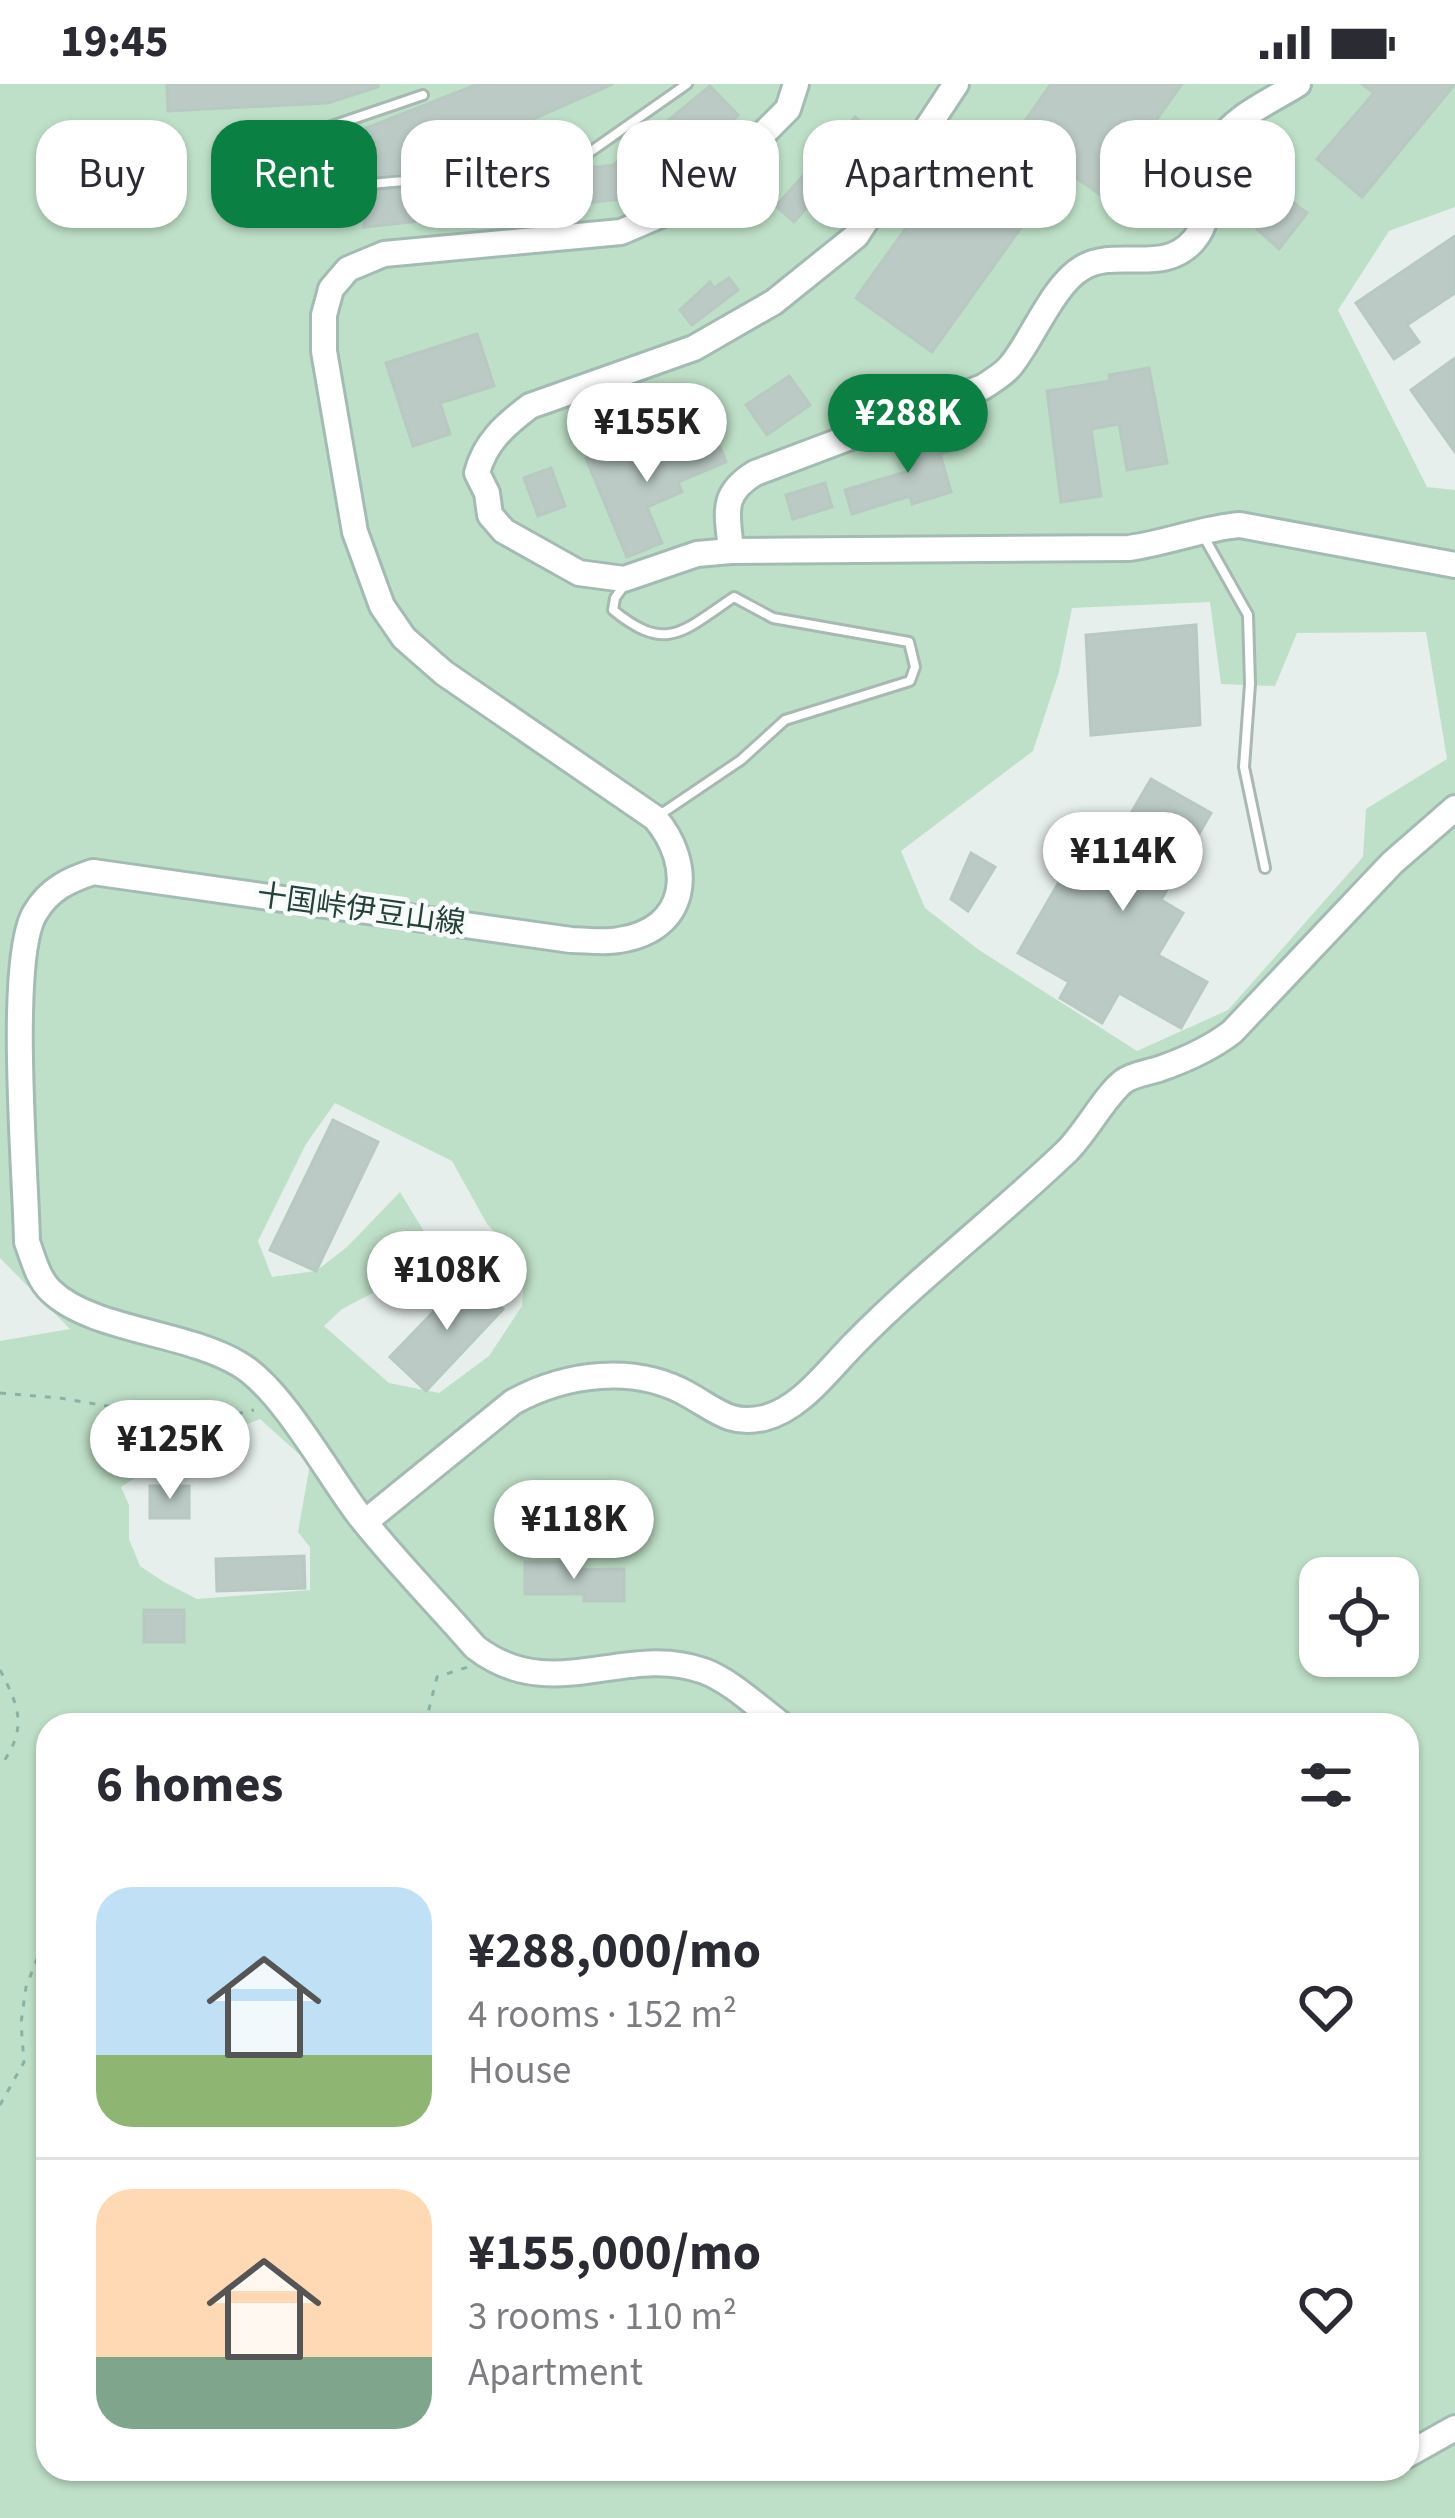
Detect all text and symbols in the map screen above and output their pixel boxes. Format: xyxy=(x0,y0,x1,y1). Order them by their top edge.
text: 19:45 xyxy=(60,10,169,74)
chip: Buy xyxy=(36,120,187,228)
chip: Rent xyxy=(211,120,377,228)
chip: Filters xyxy=(401,120,593,228)
chip: New xyxy=(617,120,779,228)
chip: Apartment xyxy=(803,120,1076,228)
chip: House xyxy=(1100,120,1295,228)
pin: ¥288K xyxy=(824,374,992,476)
pin: ¥155K xyxy=(563,383,731,485)
text: ¥288K xyxy=(855,385,961,441)
text: ¥155K xyxy=(594,394,700,450)
pin: ¥114K xyxy=(1039,812,1207,914)
text: ¥114K xyxy=(1070,823,1176,879)
street label: 十国峠伊豆山線 xyxy=(254,874,468,945)
pin: ¥108K xyxy=(363,1231,531,1333)
text: ¥108K xyxy=(394,1242,500,1298)
pin: ¥125K xyxy=(86,1400,254,1502)
text: ¥125K xyxy=(117,1411,223,1467)
pin: ¥118K xyxy=(490,1480,658,1582)
text: ¥118K xyxy=(521,1491,627,1547)
map controls xyxy=(1299,1557,1419,1677)
button: locate xyxy=(1299,1557,1419,1677)
text: 6 homes xyxy=(96,1749,283,1821)
icon: filters xyxy=(1293,1752,1359,1818)
text: ¥288,000/mo xyxy=(468,1915,761,1987)
icon: home xyxy=(192,1935,336,2079)
icon: heart xyxy=(1293,1974,1359,2040)
text: 4 rooms · 152 m² xyxy=(468,1987,737,2043)
text: House xyxy=(468,2043,571,2099)
text: ¥155,000/mo xyxy=(468,2217,761,2289)
icon: home xyxy=(192,2237,336,2381)
icon: heart xyxy=(1293,2276,1359,2342)
text: 3 rooms · 110 m² xyxy=(468,2289,737,2345)
text: Apartment xyxy=(468,2345,643,2401)

